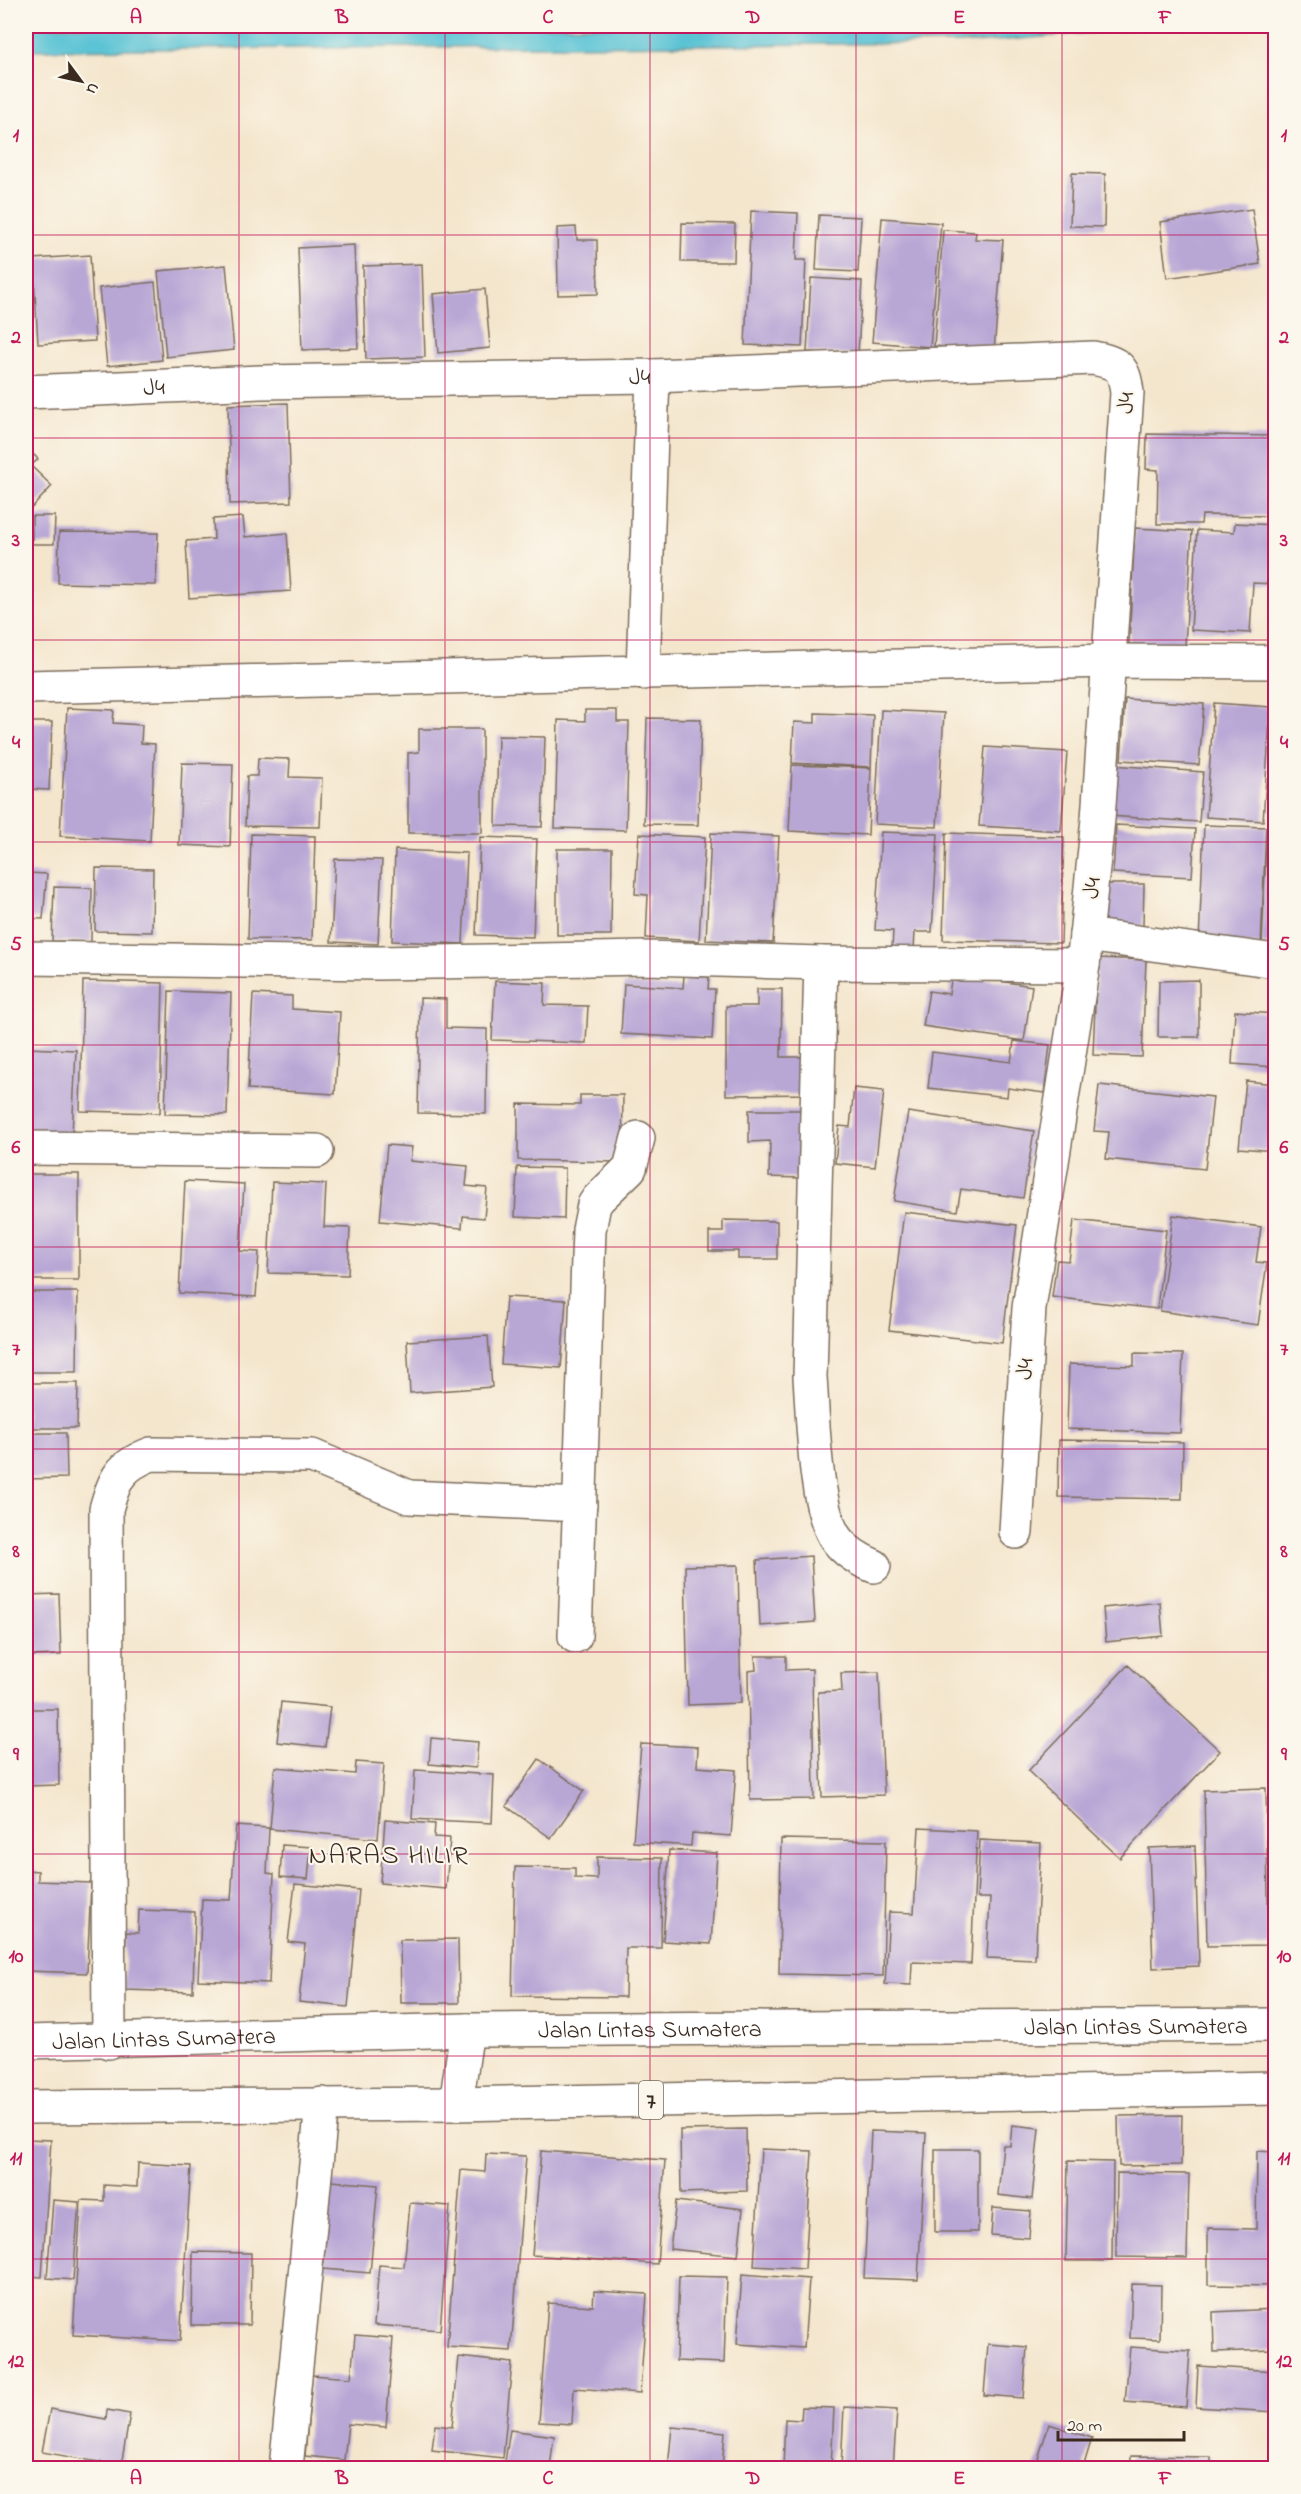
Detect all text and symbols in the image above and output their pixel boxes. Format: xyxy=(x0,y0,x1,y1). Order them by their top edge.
text: A xyxy=(130,4,142,33)
text: B xyxy=(334,4,349,33)
text: C xyxy=(543,4,554,33)
text: D xyxy=(745,4,760,33)
text: E xyxy=(953,4,965,33)
text: F xyxy=(1158,4,1172,33)
north arrow xyxy=(51,51,111,111)
text: U xyxy=(79,77,105,99)
text: 1 xyxy=(13,122,20,151)
text: 1 xyxy=(1281,122,1288,151)
text: 2 xyxy=(10,324,21,353)
text: 2 xyxy=(1278,324,1289,353)
street label: J4 xyxy=(629,361,651,396)
street label: J4 xyxy=(142,371,166,407)
street label: J4 xyxy=(1110,392,1145,414)
text: 3 xyxy=(11,527,20,556)
text: 3 xyxy=(1279,527,1288,556)
text: 4 xyxy=(12,729,21,758)
text: 4 xyxy=(1280,729,1289,758)
street label: J4 xyxy=(1075,876,1112,901)
text: 5 xyxy=(10,931,22,960)
text: 5 xyxy=(1278,931,1290,960)
text: 6 xyxy=(12,1134,21,1163)
text: 6 xyxy=(1280,1134,1289,1163)
text: 7 xyxy=(12,1336,21,1365)
text: 7 xyxy=(1280,1336,1289,1365)
street label: J4 xyxy=(1008,1357,1045,1381)
text: 8 xyxy=(11,1538,20,1567)
text: 8 xyxy=(1279,1538,1288,1567)
text: 9 xyxy=(12,1741,20,1770)
text: 9 xyxy=(1280,1741,1288,1770)
district label: NARAS HILIR xyxy=(309,1837,469,1876)
text: 10 xyxy=(9,1943,24,1972)
text: 10 xyxy=(1277,1943,1292,1972)
street label: Jalan Lintas Sumatera xyxy=(1024,2010,1248,2047)
street label: Jalan Lintas Sumatera xyxy=(538,2013,762,2050)
street label: Jalan Lintas Sumatera xyxy=(52,2020,276,2061)
road number: 7 xyxy=(639,2081,663,2119)
text: 11 xyxy=(10,2145,23,2174)
text: 11 xyxy=(1278,2145,1291,2174)
text: 12 xyxy=(8,2348,24,2377)
text: 12 xyxy=(1276,2348,1292,2377)
scale bar xyxy=(1058,2404,1184,2442)
text: 20 m xyxy=(1067,2414,1102,2440)
text: A xyxy=(130,2465,142,2494)
text: B xyxy=(334,2465,349,2494)
text: C xyxy=(543,2465,554,2494)
text: D xyxy=(745,2465,760,2494)
text: E xyxy=(953,2465,965,2494)
text: F xyxy=(1158,2465,1172,2494)

